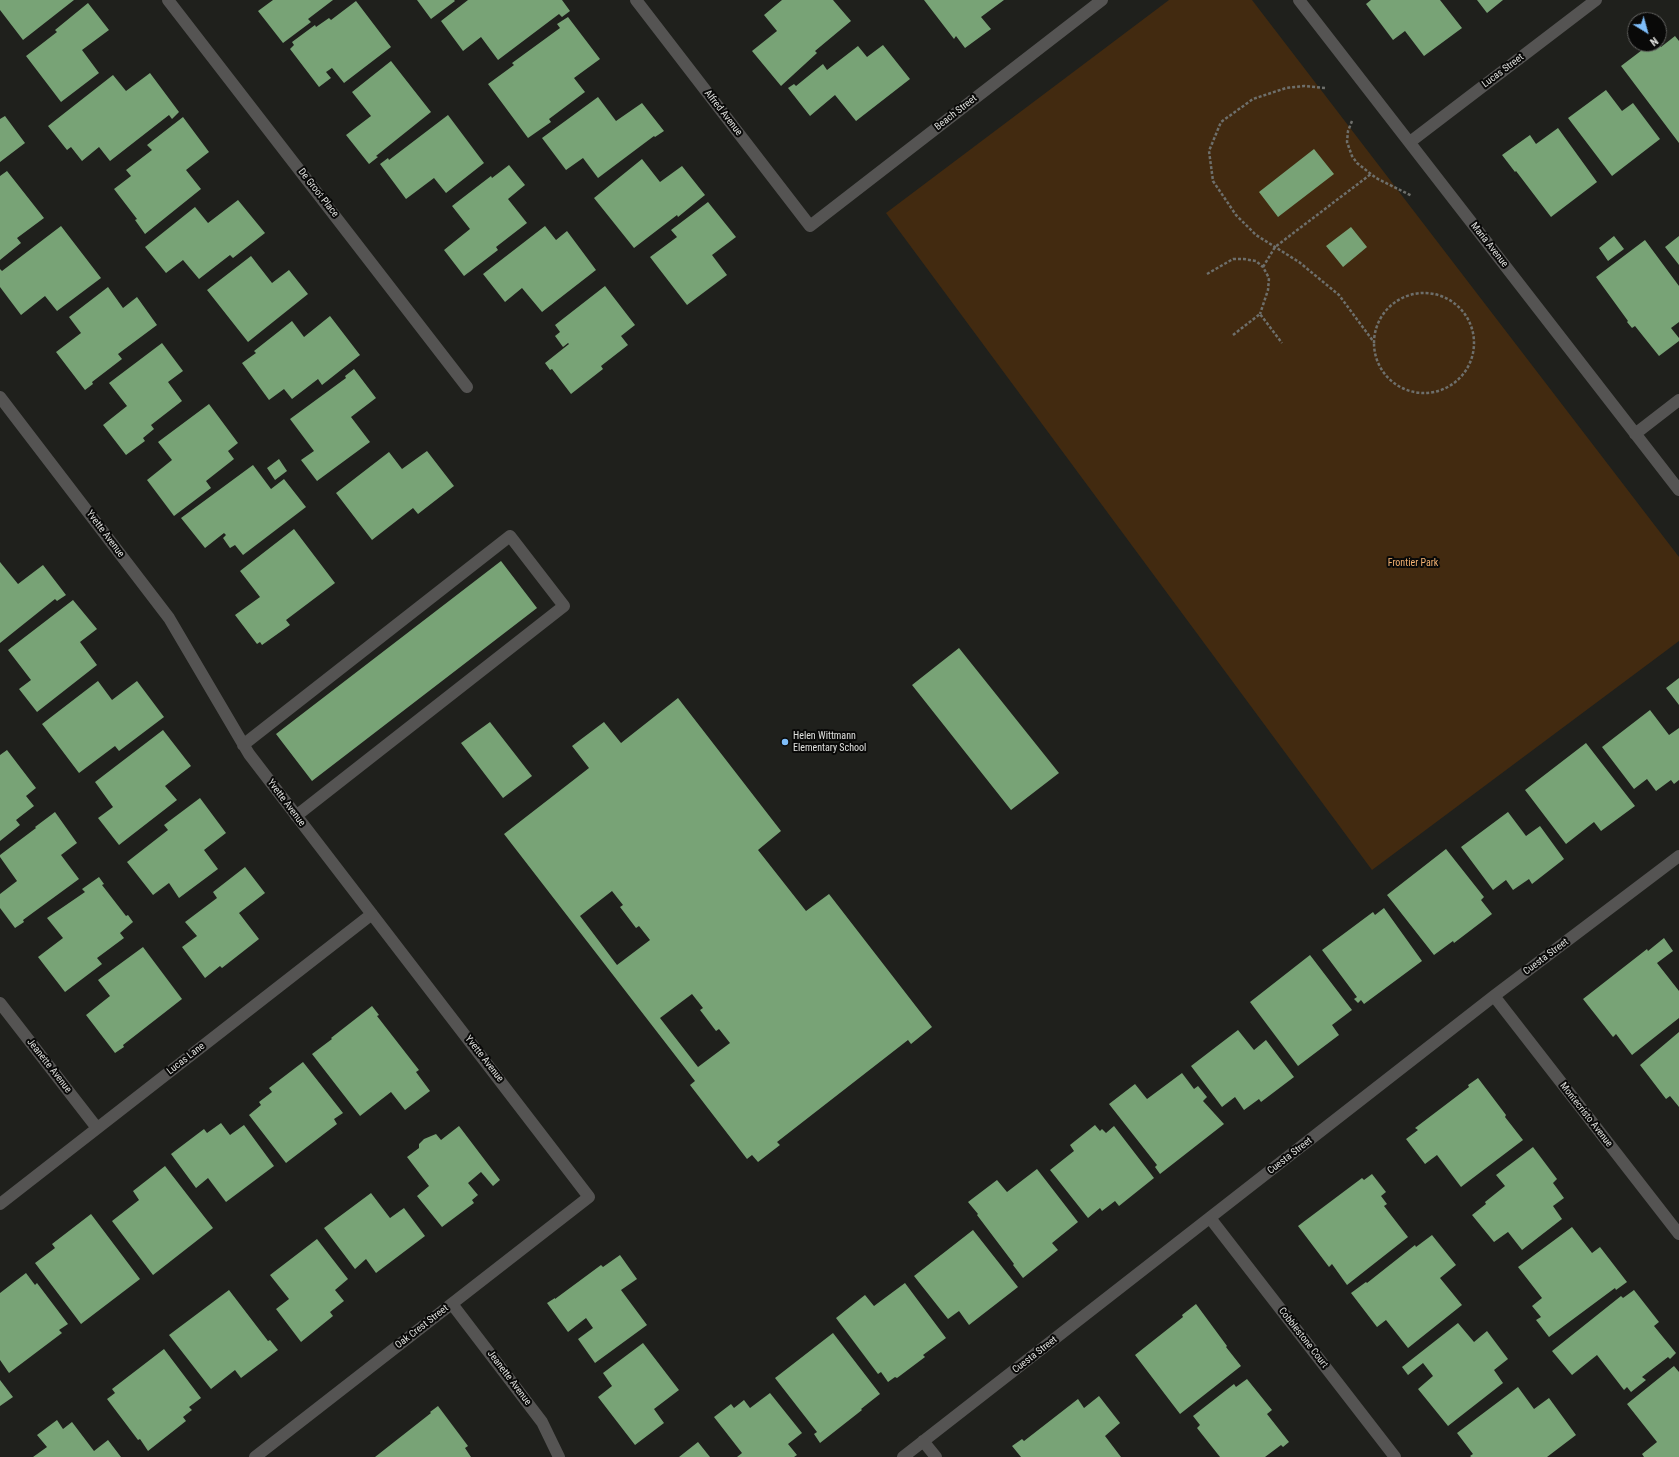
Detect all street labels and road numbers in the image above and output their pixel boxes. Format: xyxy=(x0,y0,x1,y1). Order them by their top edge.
street label: Lucas Street xyxy=(1480,51,1526,91)
street label: Alfred Avenue xyxy=(701,88,745,138)
street label: Beach Street xyxy=(933,93,979,133)
street label: De Groot Place xyxy=(295,166,341,220)
street label: Maria Avenue xyxy=(1468,220,1510,270)
street label: Yvette Avenue xyxy=(83,508,127,560)
street label: Yvette Avenue xyxy=(264,777,308,829)
street label: Cuesta Street xyxy=(1521,936,1571,978)
street label: Yvette Avenue xyxy=(462,1033,506,1085)
street label: Jeanette Avenue xyxy=(24,1036,74,1096)
street label: Lucas Lane xyxy=(165,1041,207,1077)
street label: Montecristo Avenue xyxy=(1557,1080,1615,1150)
street label: Cuesta Street xyxy=(1265,1135,1315,1177)
street label: Oak Crest Street xyxy=(393,1303,451,1351)
street label: Cobblestone Court xyxy=(1276,1305,1330,1371)
street label: Cuesta Street xyxy=(1010,1334,1060,1376)
street label: Jeanette Avenue xyxy=(484,1348,534,1408)

